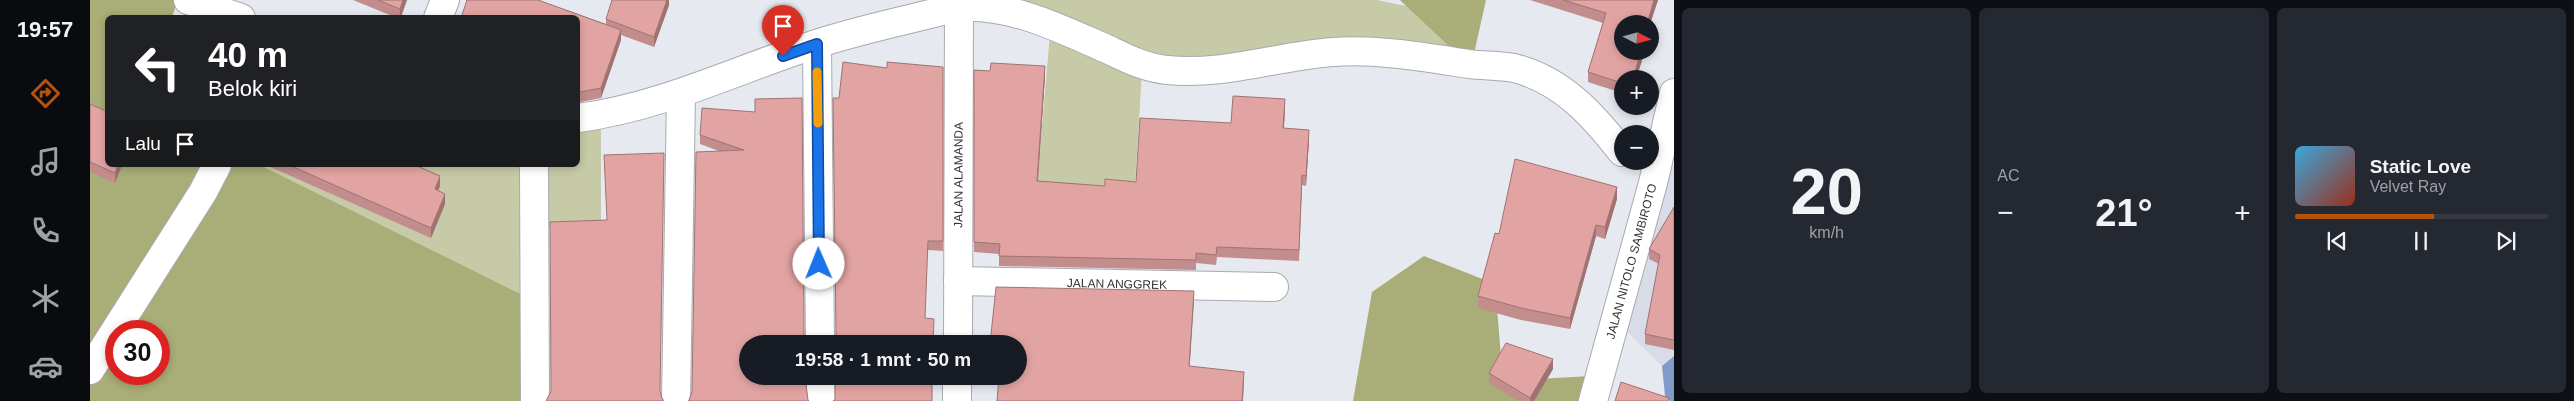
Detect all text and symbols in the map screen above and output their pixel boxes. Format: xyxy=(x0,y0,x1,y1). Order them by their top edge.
pin xyxy=(762,5,804,56)
icon: arrive xyxy=(769,12,797,40)
north arrow xyxy=(1614,15,1659,60)
map controls xyxy=(1614,15,1659,170)
text: 19:57 xyxy=(17,17,73,42)
icon: left xyxy=(125,35,190,100)
text: 40 m xyxy=(208,35,288,74)
button: + xyxy=(1614,70,1659,115)
icon: directions xyxy=(28,76,63,111)
text: Belok kiri xyxy=(208,76,297,101)
street label: JALAN ALAMANDA xyxy=(951,122,966,228)
button: − xyxy=(1614,125,1659,170)
icon: arrive xyxy=(171,130,199,158)
text: Lalu xyxy=(125,133,161,154)
icon: music xyxy=(28,144,63,179)
text: 20 xyxy=(1791,155,1863,228)
text: Static Love xyxy=(2370,156,2471,177)
text: AC xyxy=(1997,167,2020,184)
text: Velvet Ray xyxy=(2370,178,2446,195)
street label: JALAN NITOLO SAMBIROTO xyxy=(1603,182,1660,340)
text: 21° xyxy=(2095,192,2153,234)
text: − xyxy=(1997,197,2014,228)
text: + xyxy=(2234,197,2251,228)
icon: phone xyxy=(28,213,63,248)
text: km/h xyxy=(1809,224,1844,241)
icon: previous xyxy=(2323,227,2351,255)
icon: pause xyxy=(2407,227,2435,255)
icon: next xyxy=(2492,227,2520,255)
position arrow xyxy=(792,237,844,289)
street label: JALAN ANGGREK xyxy=(1067,276,1167,292)
icon: climate xyxy=(28,281,63,316)
speed limit sign: 30 xyxy=(105,320,170,385)
icon: car xyxy=(28,349,63,384)
text: 19:58 · 1 mnt · 50 m xyxy=(795,349,971,370)

